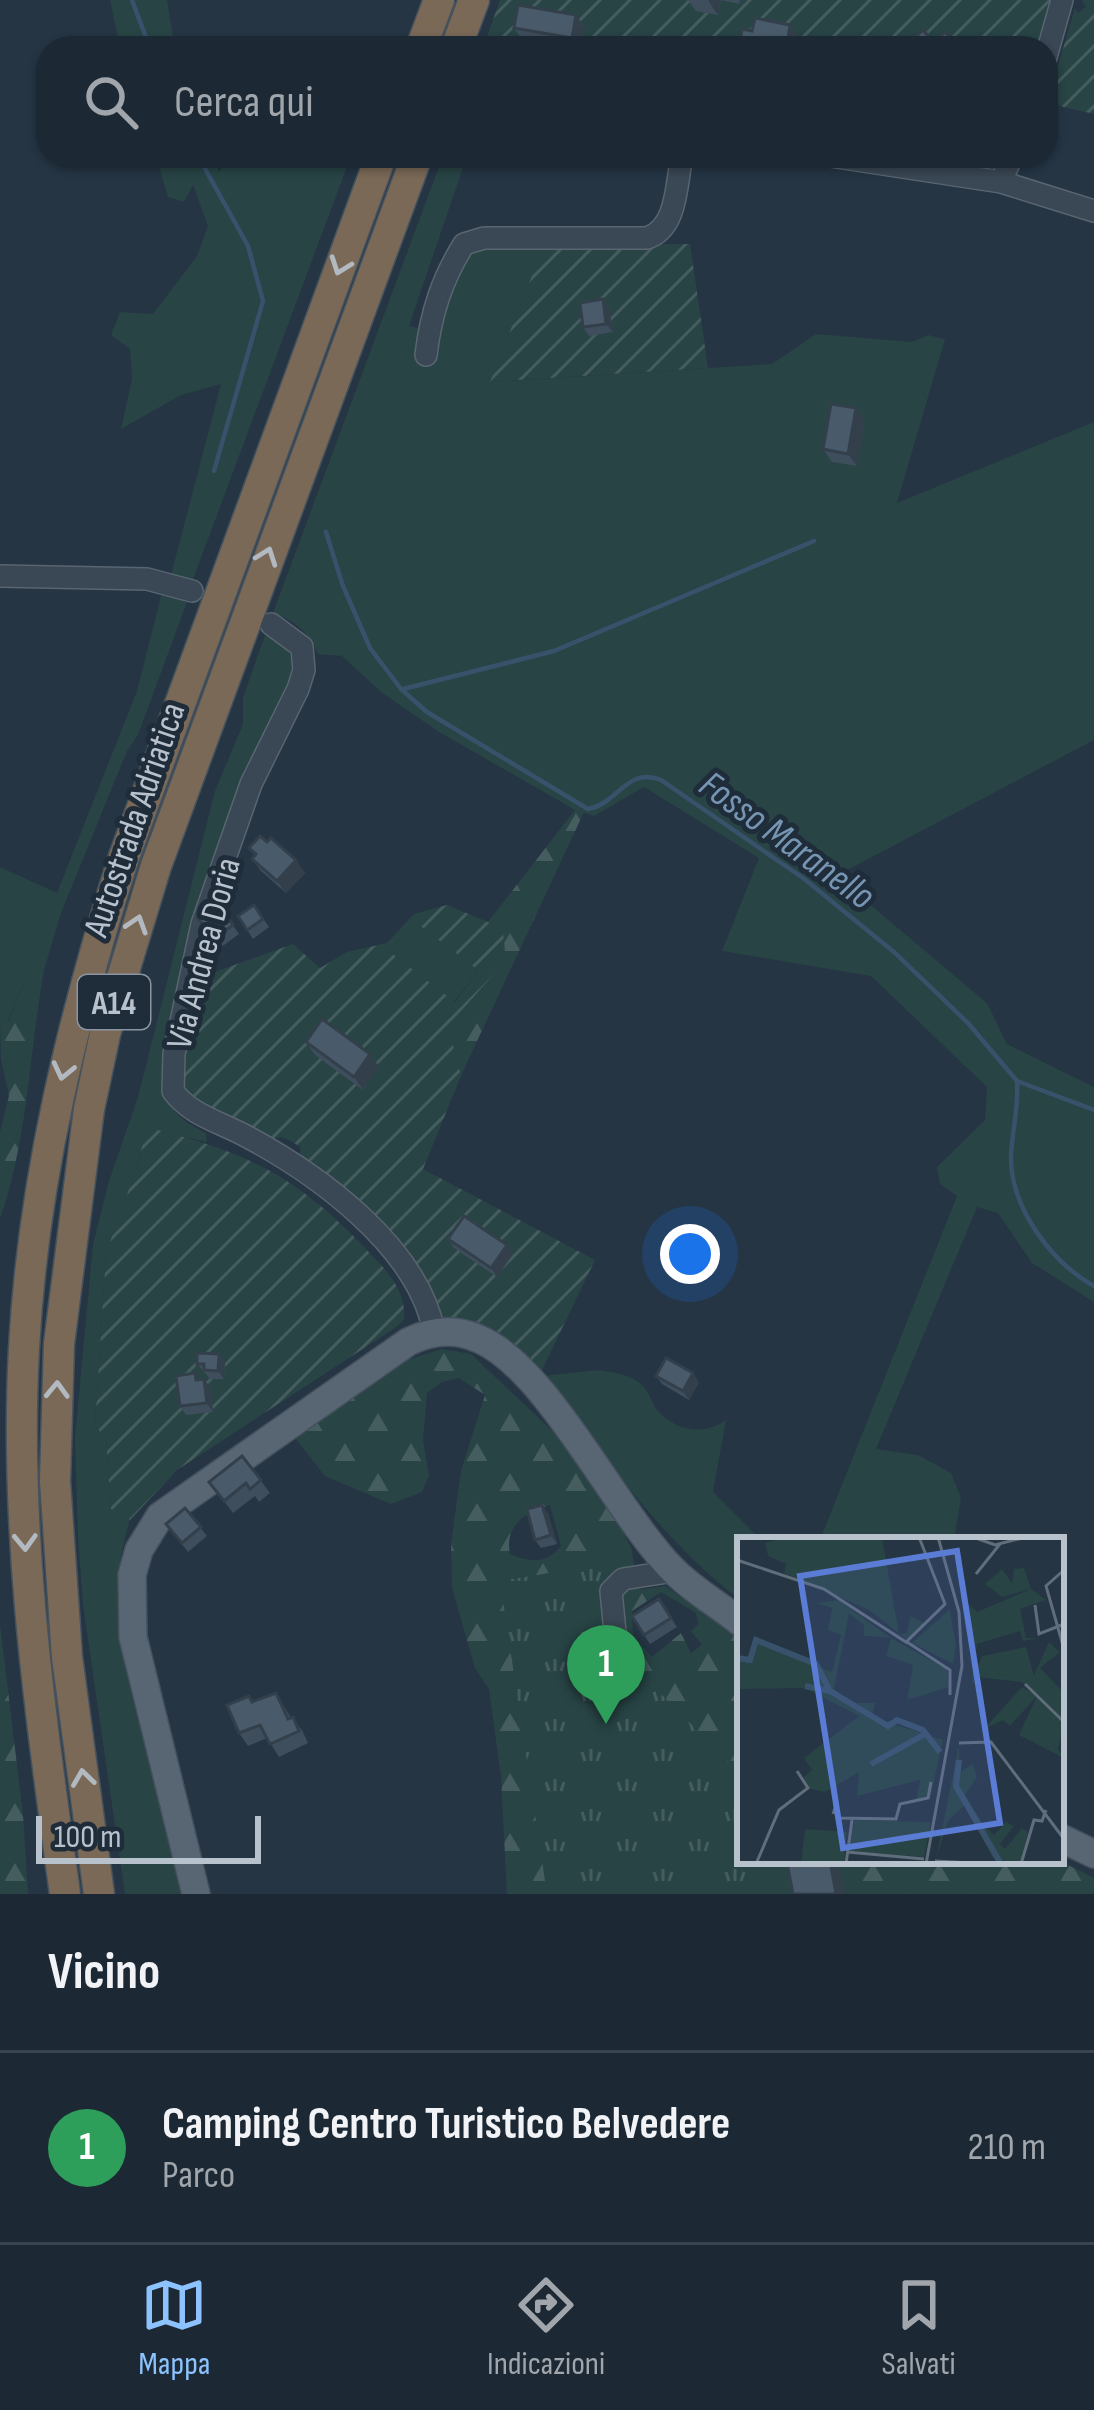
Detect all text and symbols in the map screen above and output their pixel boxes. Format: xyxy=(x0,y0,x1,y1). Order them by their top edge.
search box xyxy=(36,36,1058,168)
icon: search xyxy=(78,69,144,135)
text: Cerca qui xyxy=(174,75,314,130)
one-way arrow xyxy=(329,254,354,275)
one-way arrow xyxy=(253,547,277,568)
street label: Autostrada Adriatica xyxy=(75,697,195,943)
water label: Fosso Maranello xyxy=(690,762,883,920)
street label: Via Andrea Doria xyxy=(158,853,251,1054)
one-way arrow xyxy=(122,914,147,935)
road number: A14 xyxy=(78,975,150,1029)
one-way arrow xyxy=(52,1060,77,1080)
your location xyxy=(660,1224,720,1284)
one-way arrow xyxy=(44,1380,70,1399)
one-way arrow xyxy=(11,1533,37,1552)
inset map xyxy=(737,1537,1064,1864)
pin: 1 xyxy=(567,1625,645,1724)
one-way arrow xyxy=(71,1768,97,1788)
scale bar xyxy=(36,1810,261,1863)
text: 100 m xyxy=(54,1817,121,1857)
text: Vicino xyxy=(48,1942,160,2003)
text: Camping Centro Turistico Belvedere xyxy=(162,2097,730,2152)
text: 1 xyxy=(79,2124,95,2171)
text: 210 m xyxy=(968,2124,1046,2171)
text: Parco xyxy=(162,2152,235,2199)
tab: Mappa xyxy=(138,2272,211,2384)
tab: Indicazioni xyxy=(487,2272,605,2384)
tab: Salvati xyxy=(882,2272,956,2384)

